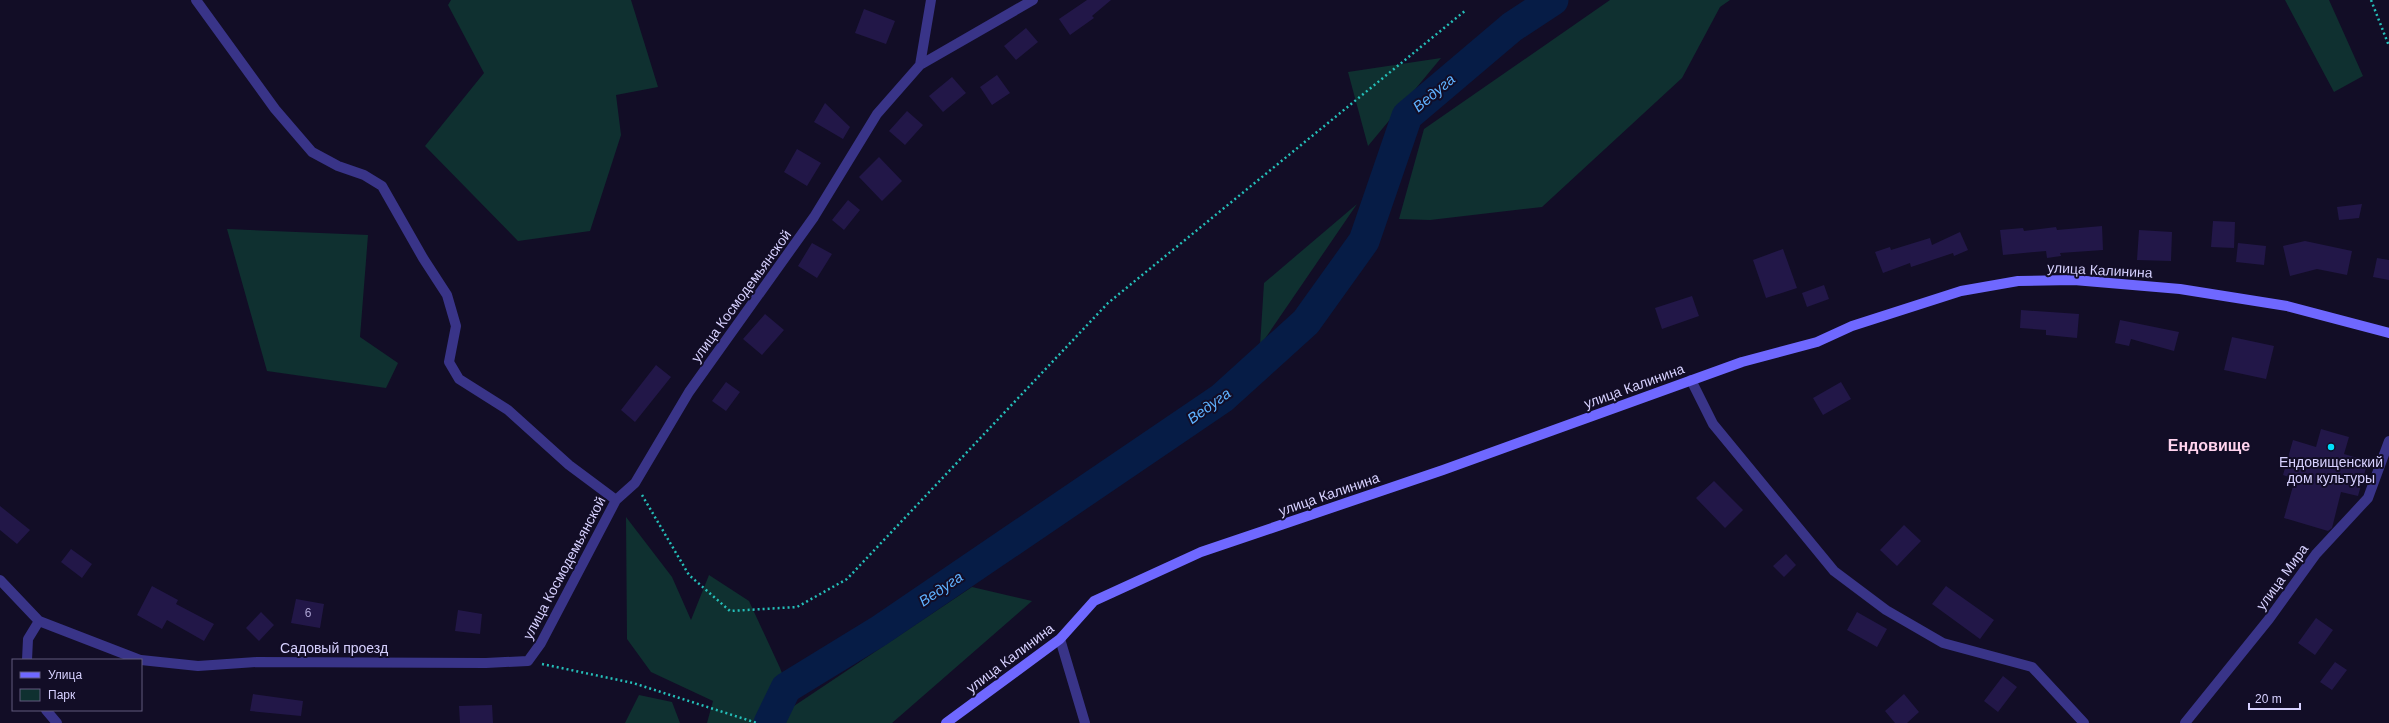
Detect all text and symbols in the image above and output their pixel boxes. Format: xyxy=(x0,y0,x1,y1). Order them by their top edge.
water label: Ведуга xyxy=(1409,70,1458,115)
street label: улица Космодемьянской xyxy=(688,227,794,365)
street label: улица Калинина xyxy=(2047,259,2153,281)
street label: улица Калинина xyxy=(1582,360,1686,412)
water label: Ведуга xyxy=(1184,384,1234,427)
district label: Ендовище xyxy=(2168,437,2250,454)
marker: Ендовищенский дом культуры xyxy=(2326,442,2336,452)
place label: Ендовищенский дом культуры xyxy=(2279,454,2383,486)
street label: улица Калинина xyxy=(1277,469,1382,519)
street label: улица Космодемьянской xyxy=(519,494,609,642)
street label: улица Мира xyxy=(2253,541,2311,613)
water label: Ведуга xyxy=(916,568,966,609)
house number: 6 xyxy=(305,606,312,620)
street label: улица Калинина xyxy=(963,620,1057,696)
street label: Садовый проезд xyxy=(280,640,388,656)
legend xyxy=(12,659,142,711)
text: Улица xyxy=(48,668,82,682)
scale bar xyxy=(2249,685,2300,711)
text: Парк xyxy=(48,688,76,702)
text: 20 m xyxy=(2255,692,2282,706)

